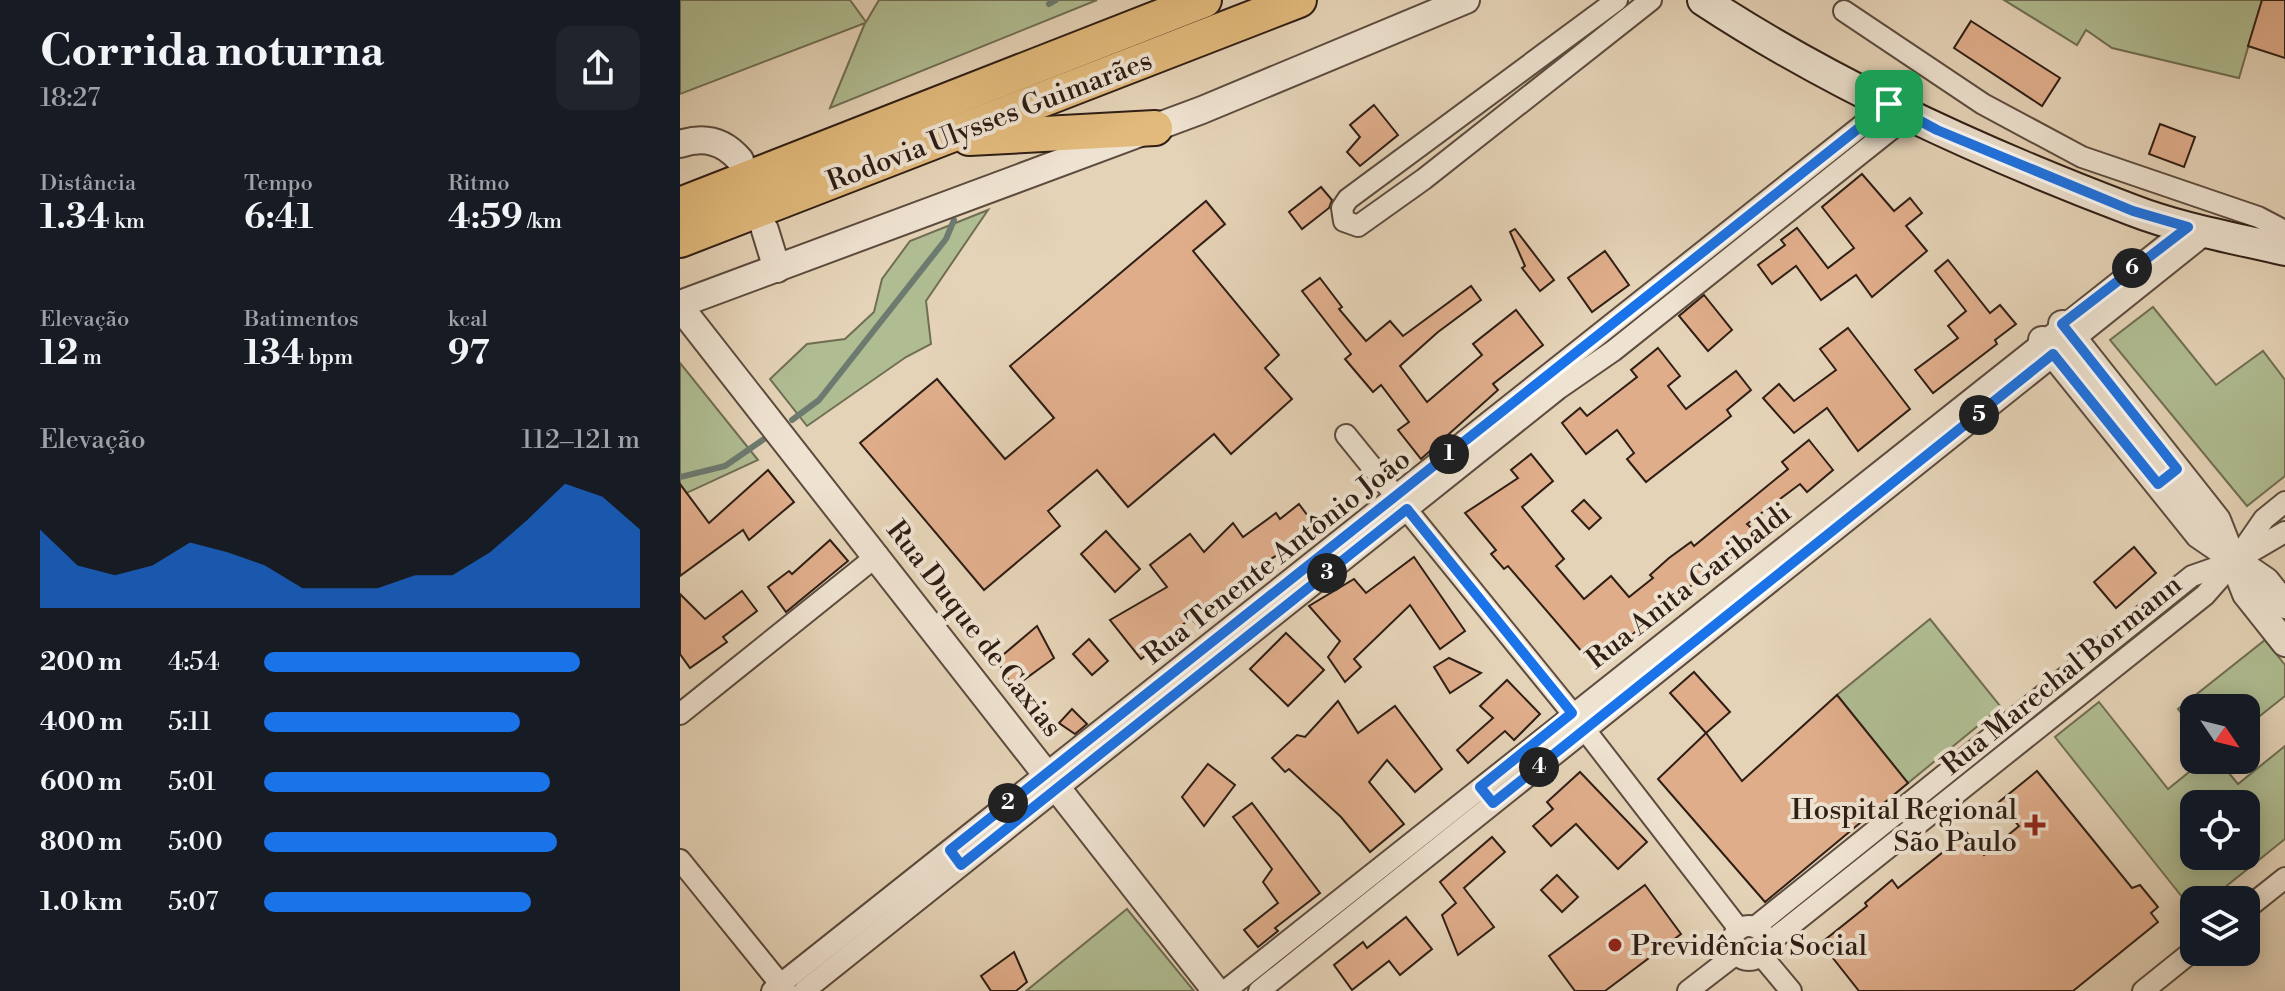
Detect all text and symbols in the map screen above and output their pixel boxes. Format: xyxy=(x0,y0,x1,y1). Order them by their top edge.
text: Corrida noturna xyxy=(40,24,384,79)
button: share xyxy=(556,26,640,110)
street label: Rodovia Ulysses Guimarães xyxy=(822,43,1157,200)
pin xyxy=(1855,70,1923,138)
text: 18:27 xyxy=(40,82,100,114)
icon: arrive xyxy=(1867,82,1911,126)
text: Distância xyxy=(40,170,136,197)
text: Tempo xyxy=(244,170,313,197)
text: Ritmo xyxy=(448,170,510,197)
text: 1.34 xyxy=(40,197,110,239)
text: 6:41 xyxy=(244,197,313,239)
text: 4:59 xyxy=(448,197,523,239)
text: km xyxy=(110,208,145,235)
text: /km xyxy=(523,208,562,235)
pin: 6 xyxy=(2112,248,2152,288)
text: 6 xyxy=(2125,254,2139,281)
text: Elevação xyxy=(40,306,129,333)
text: Batimentos xyxy=(244,306,359,333)
text: kcal xyxy=(448,306,488,333)
text: 12 xyxy=(40,333,78,375)
text: 134 xyxy=(244,333,304,375)
text: 97 xyxy=(448,333,489,375)
text: m xyxy=(78,344,102,371)
text: bpm xyxy=(304,344,353,371)
pin: 5 xyxy=(1959,395,1999,435)
text: 5 xyxy=(1972,401,1986,428)
text: Elevação xyxy=(40,424,146,456)
text: 112–121 m xyxy=(521,424,640,456)
pin: 1 xyxy=(1429,434,1469,474)
text: 1 xyxy=(1444,440,1454,467)
street label: Rua Tenente Antônio João xyxy=(1136,442,1418,673)
street label: Rua Anita Garibaldi xyxy=(1579,495,1798,677)
street label: Rua Duque de Caxias xyxy=(878,514,1069,744)
pin: 3 xyxy=(1307,553,1347,593)
text: 3 xyxy=(1320,559,1334,586)
street label: Rua Marechal Bormann xyxy=(1935,567,2189,783)
text: 200 m xyxy=(40,646,122,678)
text: 4:54 xyxy=(168,646,220,678)
north arrow xyxy=(2180,694,2260,774)
map controls xyxy=(2180,694,2260,966)
text: 400 m xyxy=(40,706,123,738)
text: 5:11 xyxy=(168,706,211,738)
pin: 4 xyxy=(1519,747,1559,787)
text: 4 xyxy=(1532,753,1546,780)
text: 600 m xyxy=(40,766,122,798)
text: 5:01 xyxy=(168,766,216,798)
pin: 2 xyxy=(988,783,1028,823)
text: 2 xyxy=(1001,789,1015,816)
button: locate xyxy=(2180,790,2260,870)
place label: Hospital Regional São Paulo xyxy=(1791,793,2017,860)
marker: Hospital Regional São Paulo xyxy=(2024,814,2046,836)
text: 800 m xyxy=(40,826,122,858)
text: 5:00 xyxy=(168,826,223,858)
text: 1.0 km xyxy=(40,886,123,918)
text: 5:07 xyxy=(168,886,218,918)
button: layers xyxy=(2180,886,2260,966)
place label: Previdência Social xyxy=(1631,929,1867,964)
marker: Previdência Social xyxy=(1606,936,1624,954)

